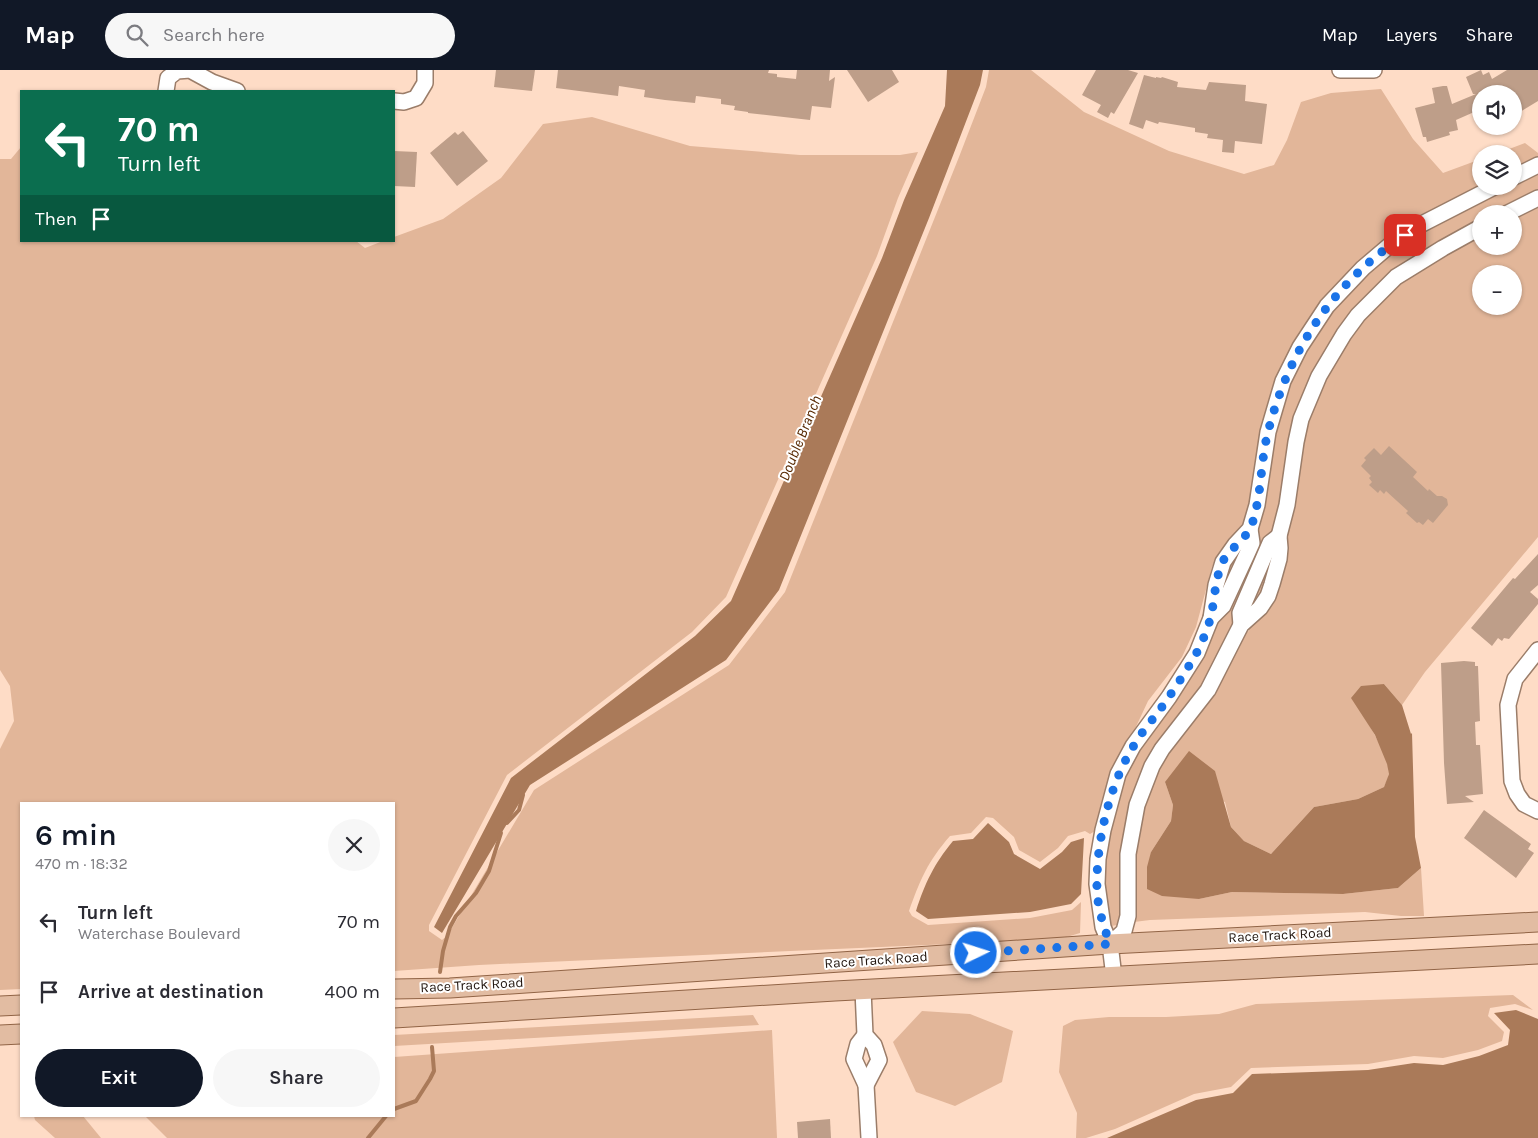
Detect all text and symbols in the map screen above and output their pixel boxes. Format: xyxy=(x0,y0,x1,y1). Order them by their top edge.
search box xyxy=(105,13,455,58)
text: Map xyxy=(25,21,75,49)
icon: search xyxy=(123,21,151,49)
text: Search here xyxy=(163,24,265,46)
text: Map xyxy=(1322,24,1358,46)
text: Layers xyxy=(1386,24,1438,46)
text: Share xyxy=(1466,24,1513,46)
map controls xyxy=(1472,85,1522,315)
button: sound xyxy=(1472,85,1522,135)
text: 70 m xyxy=(118,109,200,150)
icon: left xyxy=(35,110,100,175)
button: layers xyxy=(1472,145,1522,195)
text: Turn left xyxy=(118,151,201,177)
icon: arrive xyxy=(87,205,115,233)
button: + xyxy=(1472,205,1522,255)
text: Then xyxy=(35,208,77,230)
pin xyxy=(1384,214,1426,256)
icon: arrive xyxy=(1391,221,1419,249)
button: − xyxy=(1472,265,1522,315)
water label: Double Branch xyxy=(775,393,825,483)
text: 6 min xyxy=(35,817,117,853)
button: close xyxy=(328,819,380,871)
text: 470 m · 18:32 xyxy=(35,854,128,873)
text: Turn left xyxy=(78,902,153,924)
icon: left xyxy=(35,908,63,936)
text: 70 m xyxy=(338,911,380,933)
text: Waterchase Boulevard xyxy=(78,924,241,943)
street label: Race Track Road xyxy=(1228,924,1332,946)
position arrow xyxy=(949,926,1001,978)
street label: Race Track Road xyxy=(824,948,928,972)
street label: Race Track Road xyxy=(420,974,524,996)
icon: arrive xyxy=(35,978,63,1006)
text: Arrive at destination xyxy=(78,981,264,1003)
text: 400 m xyxy=(325,981,380,1003)
button: Exit xyxy=(35,1049,203,1107)
button: Share xyxy=(213,1049,380,1107)

